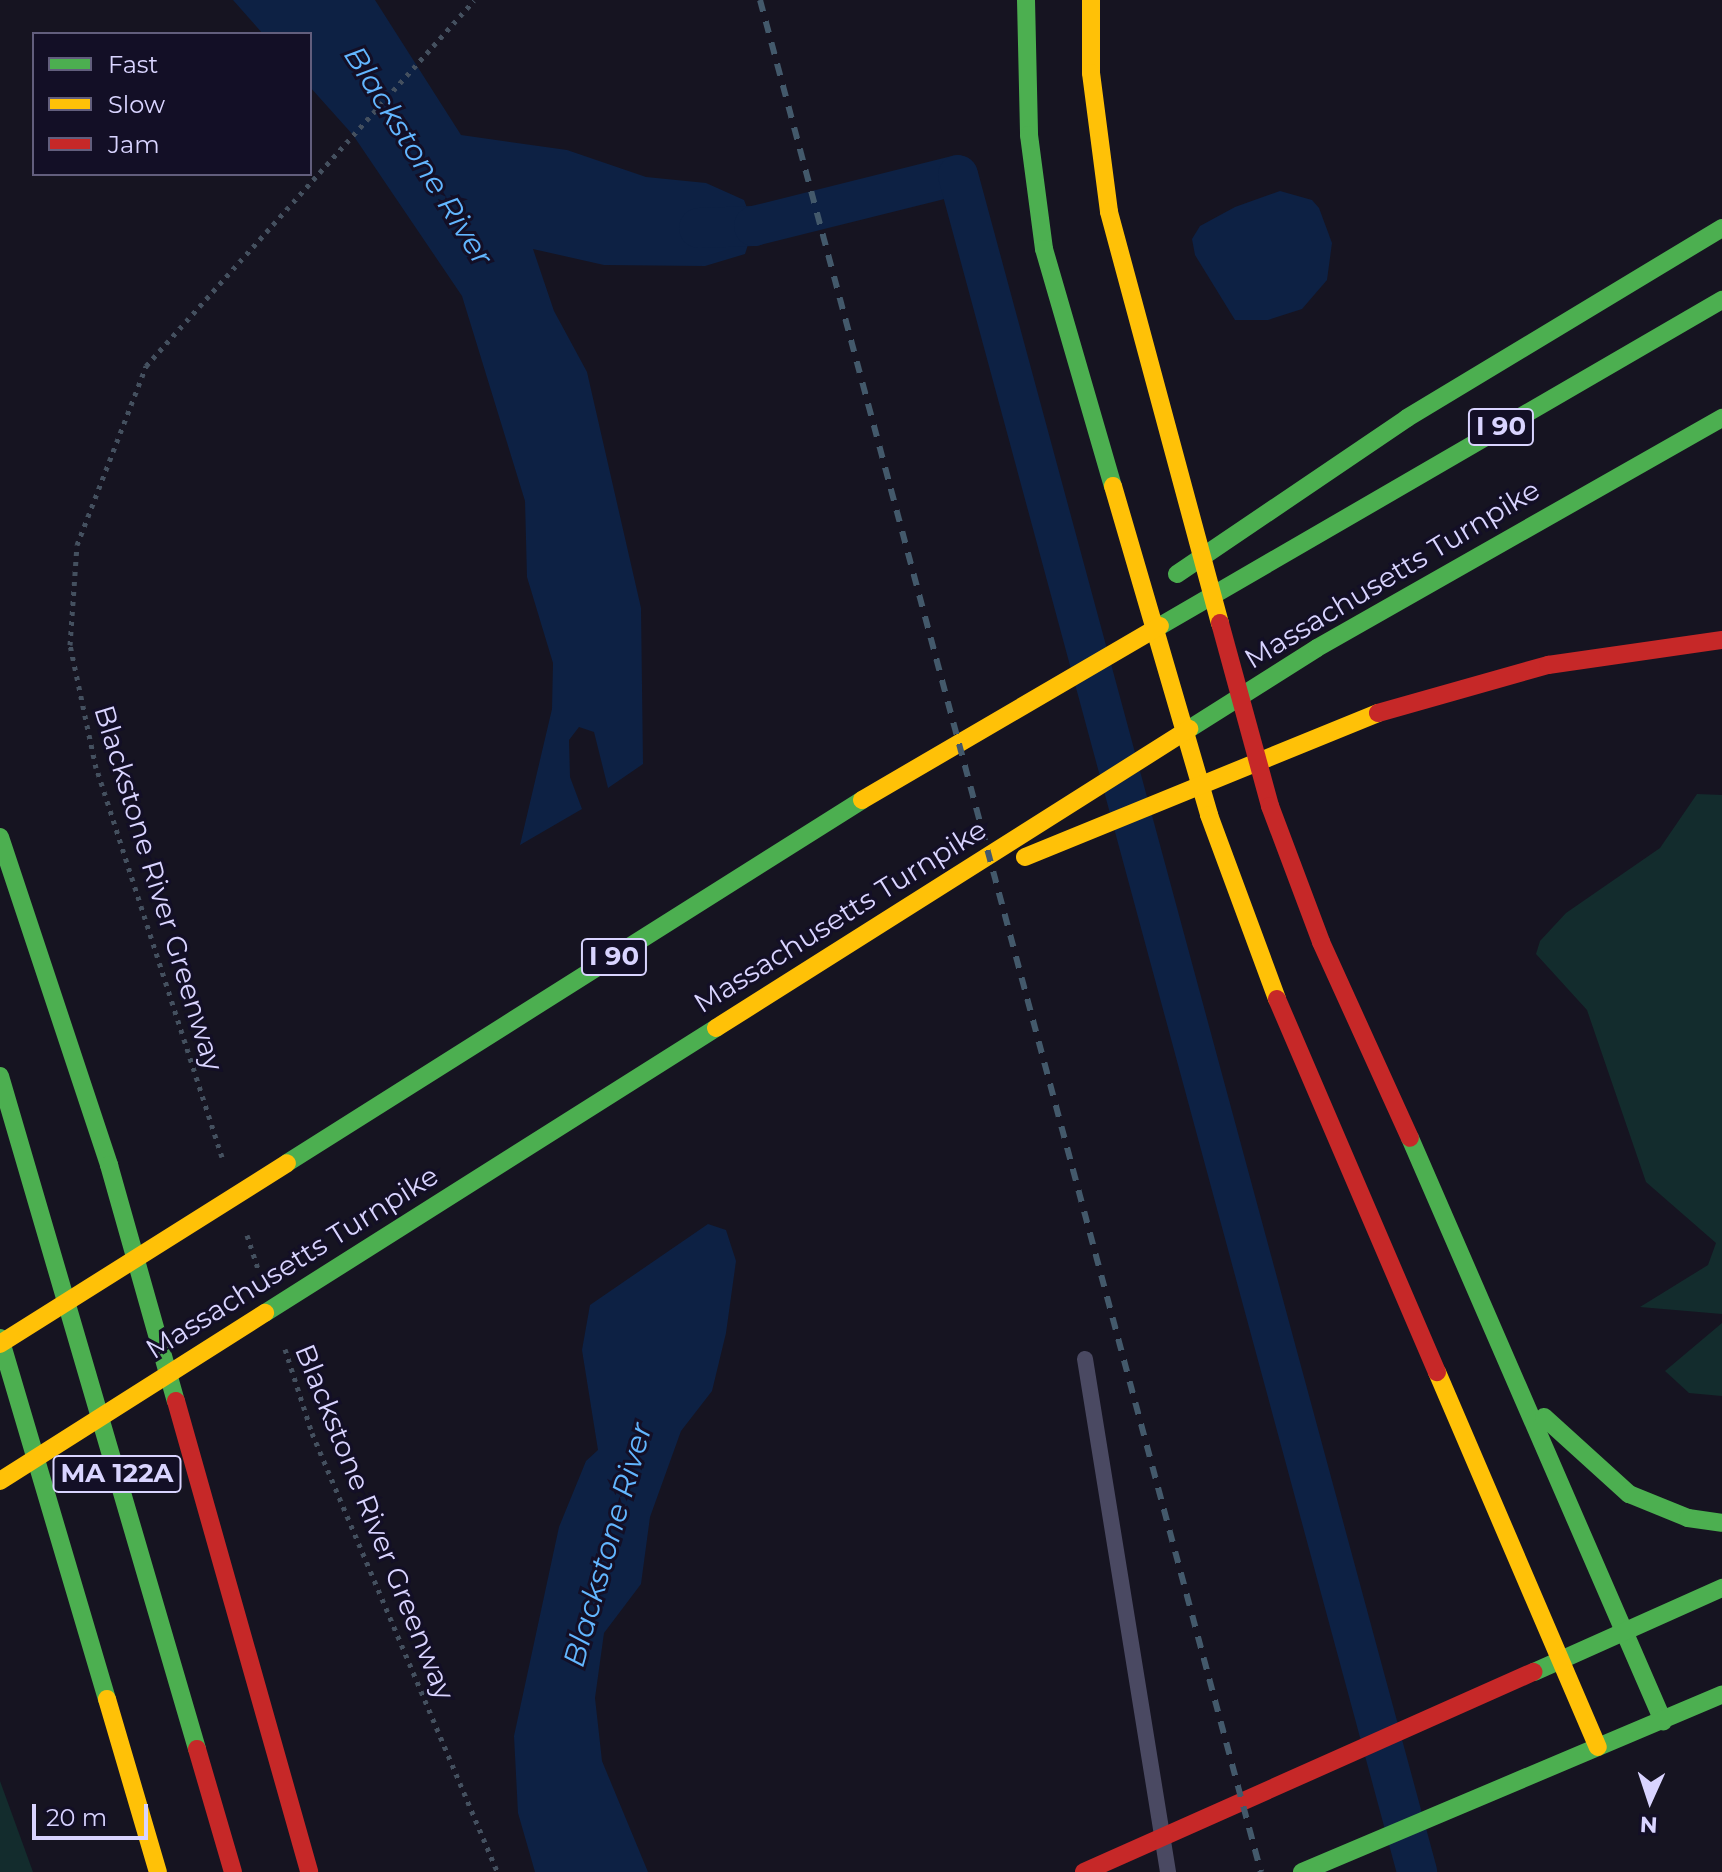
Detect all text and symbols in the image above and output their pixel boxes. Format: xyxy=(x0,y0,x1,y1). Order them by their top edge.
legend xyxy=(32,32,312,176)
water label: Blackstone River xyxy=(336,40,500,272)
text: Fast xyxy=(108,50,158,79)
text: Slow xyxy=(108,90,165,119)
text: Jam xyxy=(108,130,160,159)
road number: I 90 xyxy=(1467,405,1535,449)
street label: Massachusetts Turnpike xyxy=(1238,472,1546,676)
street label: Blackstone River Greenway xyxy=(87,701,231,1075)
street label: Massachusetts Turnpike xyxy=(688,812,992,1020)
road number: I 90 xyxy=(580,935,648,979)
street label: Massachusetts Turnpike xyxy=(140,1158,444,1366)
street label: Blackstone River Greenway xyxy=(288,1339,462,1705)
water label: Blackstone River xyxy=(556,1419,660,1671)
road number: MA 122A xyxy=(51,1452,183,1496)
north arrow xyxy=(1610,1760,1690,1840)
scale bar xyxy=(36,1788,152,1838)
text: 20 m xyxy=(46,1803,107,1832)
text: N xyxy=(1639,1811,1658,1838)

